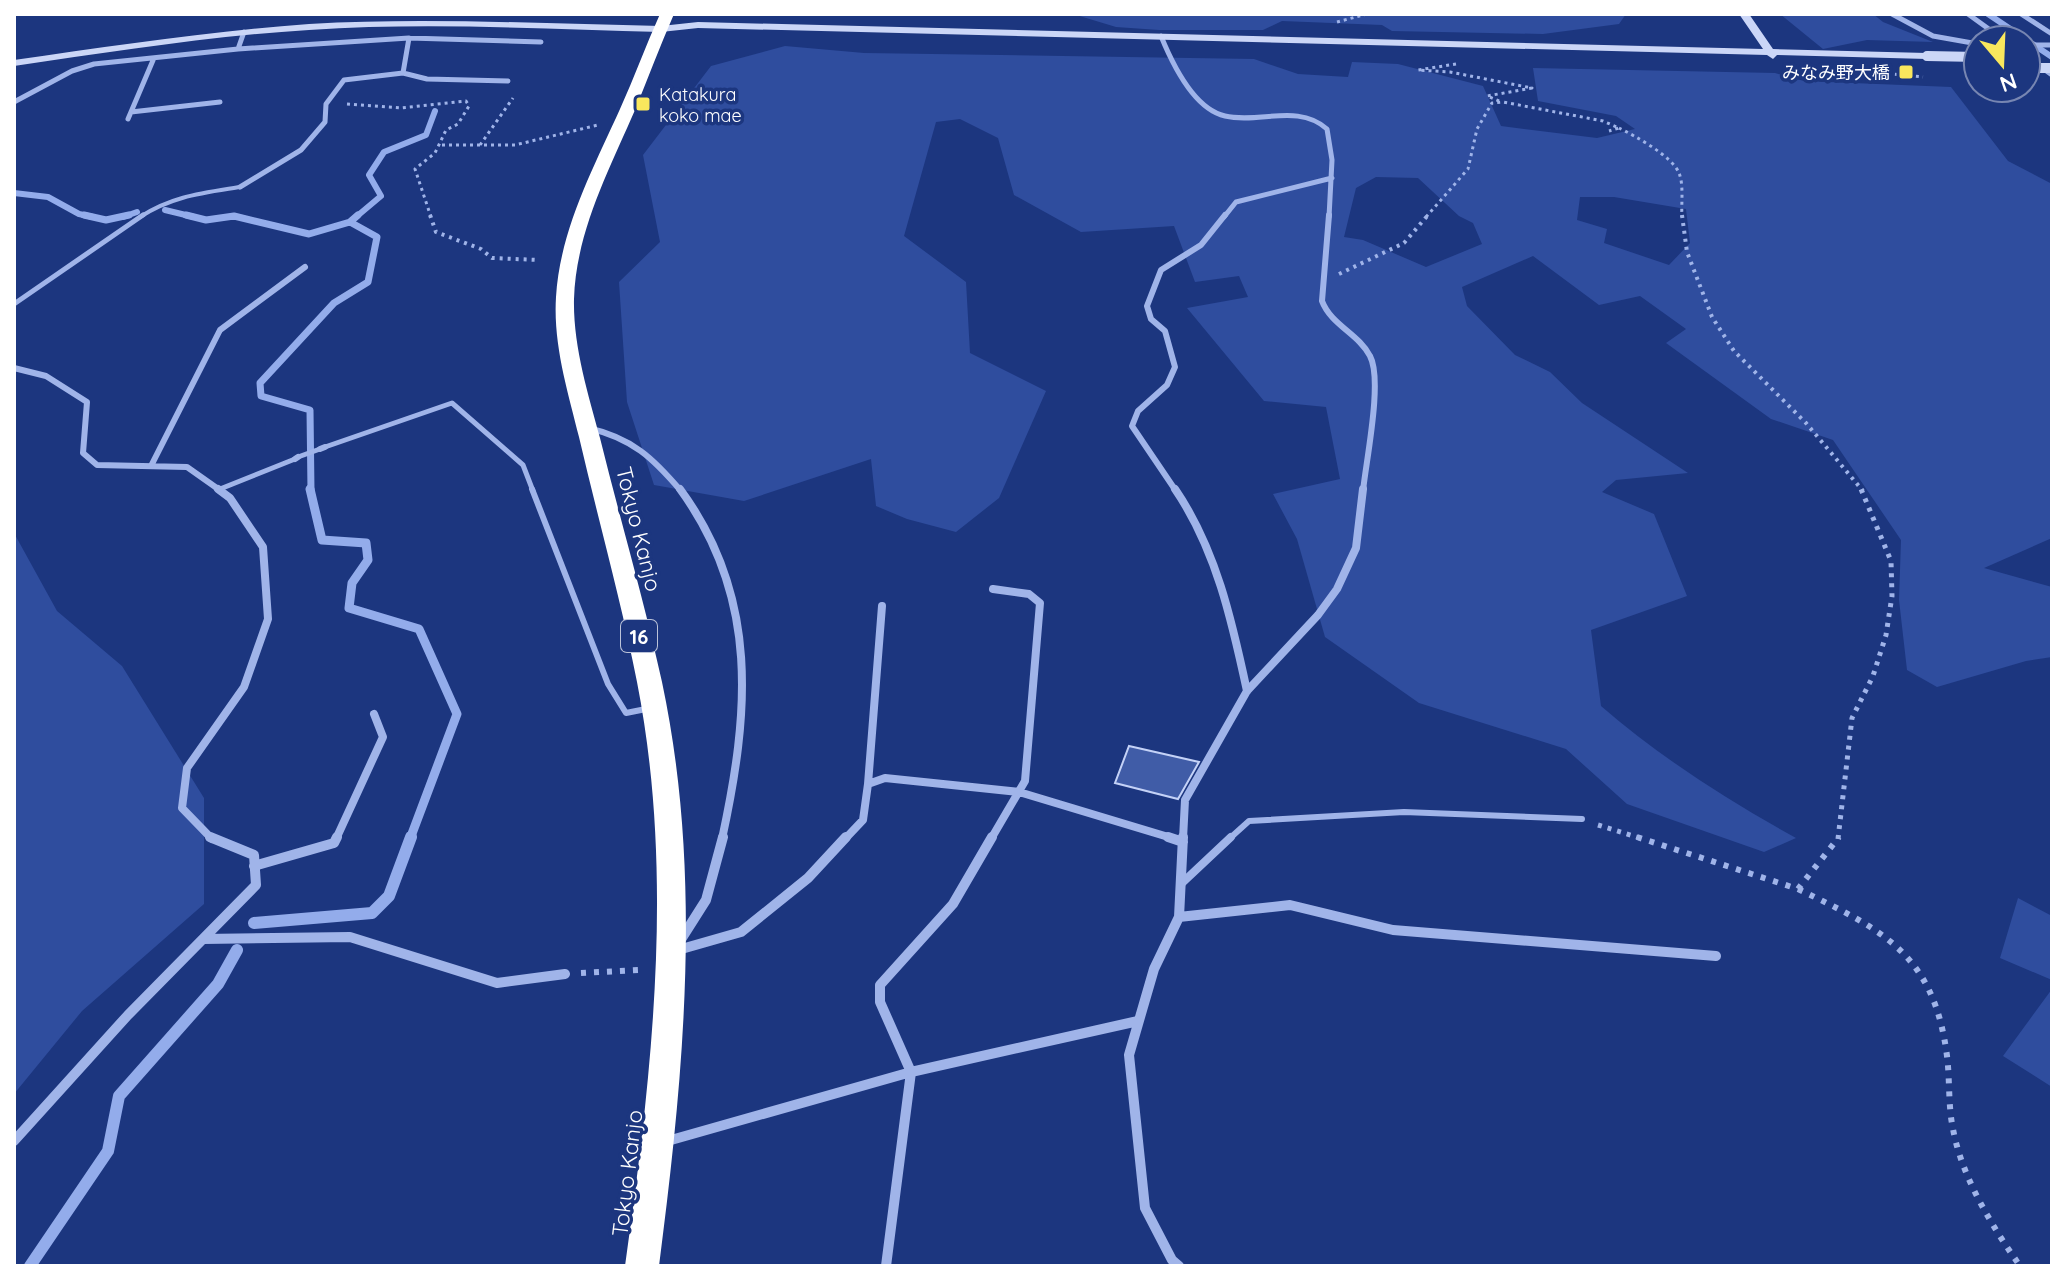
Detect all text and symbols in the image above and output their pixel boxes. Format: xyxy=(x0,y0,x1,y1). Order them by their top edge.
north arrow xyxy=(1962,24,2042,104)
place label: みなみ野大橋 xyxy=(1782,61,1890,84)
marker: みなみ野大橋 xyxy=(1897,63,1915,81)
text: N xyxy=(1996,67,2021,99)
place label: Katakura koko mae xyxy=(659,83,742,127)
marker: Katakura koko mae xyxy=(634,95,652,113)
street label: Tokyo Kanjo xyxy=(610,464,668,594)
road number: 16 xyxy=(621,620,657,652)
street label: Tokyo Kanjo xyxy=(605,1108,649,1238)

